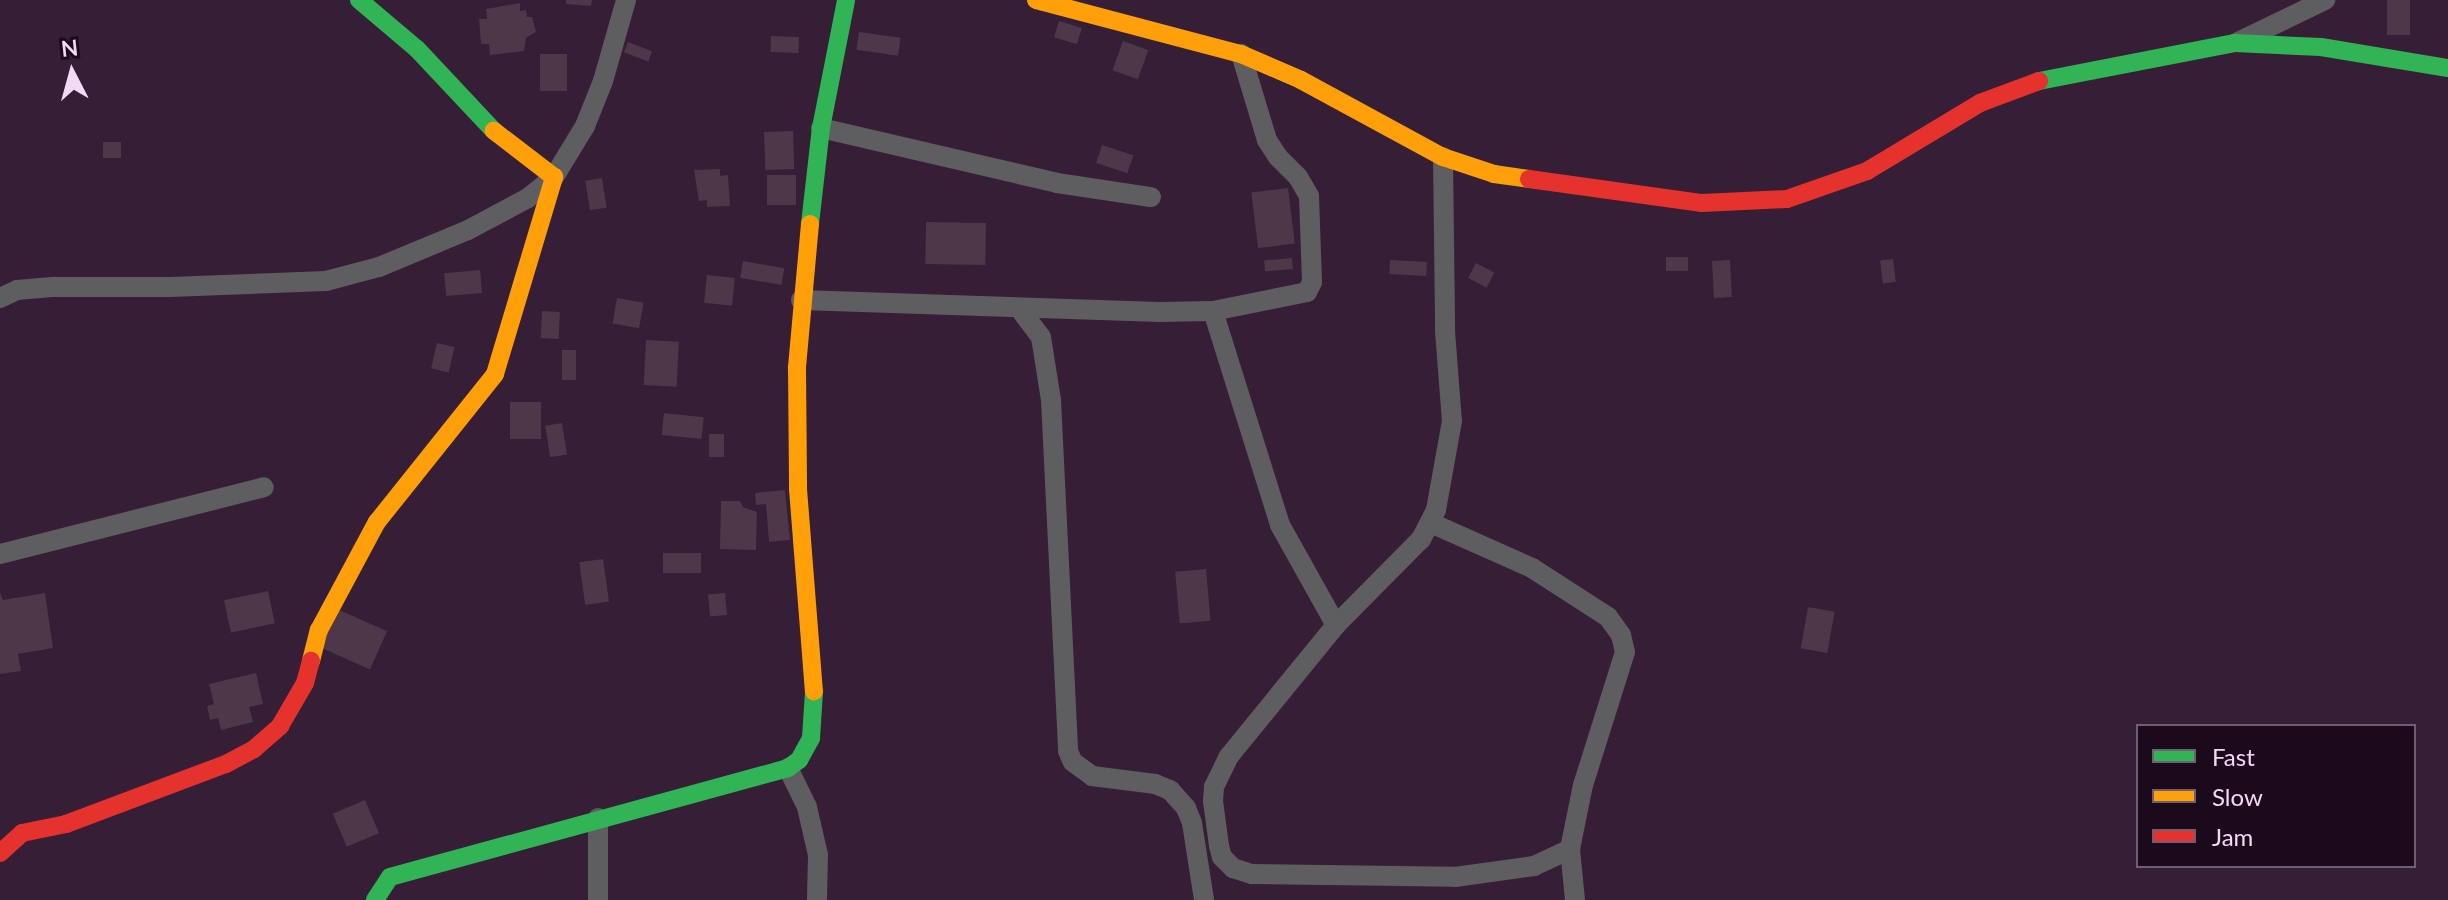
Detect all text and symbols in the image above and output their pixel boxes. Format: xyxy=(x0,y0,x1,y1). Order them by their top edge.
north arrow xyxy=(32,32,112,112)
text: N xyxy=(60,33,79,62)
legend xyxy=(2136,724,2416,868)
text: Fast xyxy=(2212,742,2255,771)
text: Slow xyxy=(2212,782,2263,811)
text: Jam xyxy=(2212,822,2253,851)

